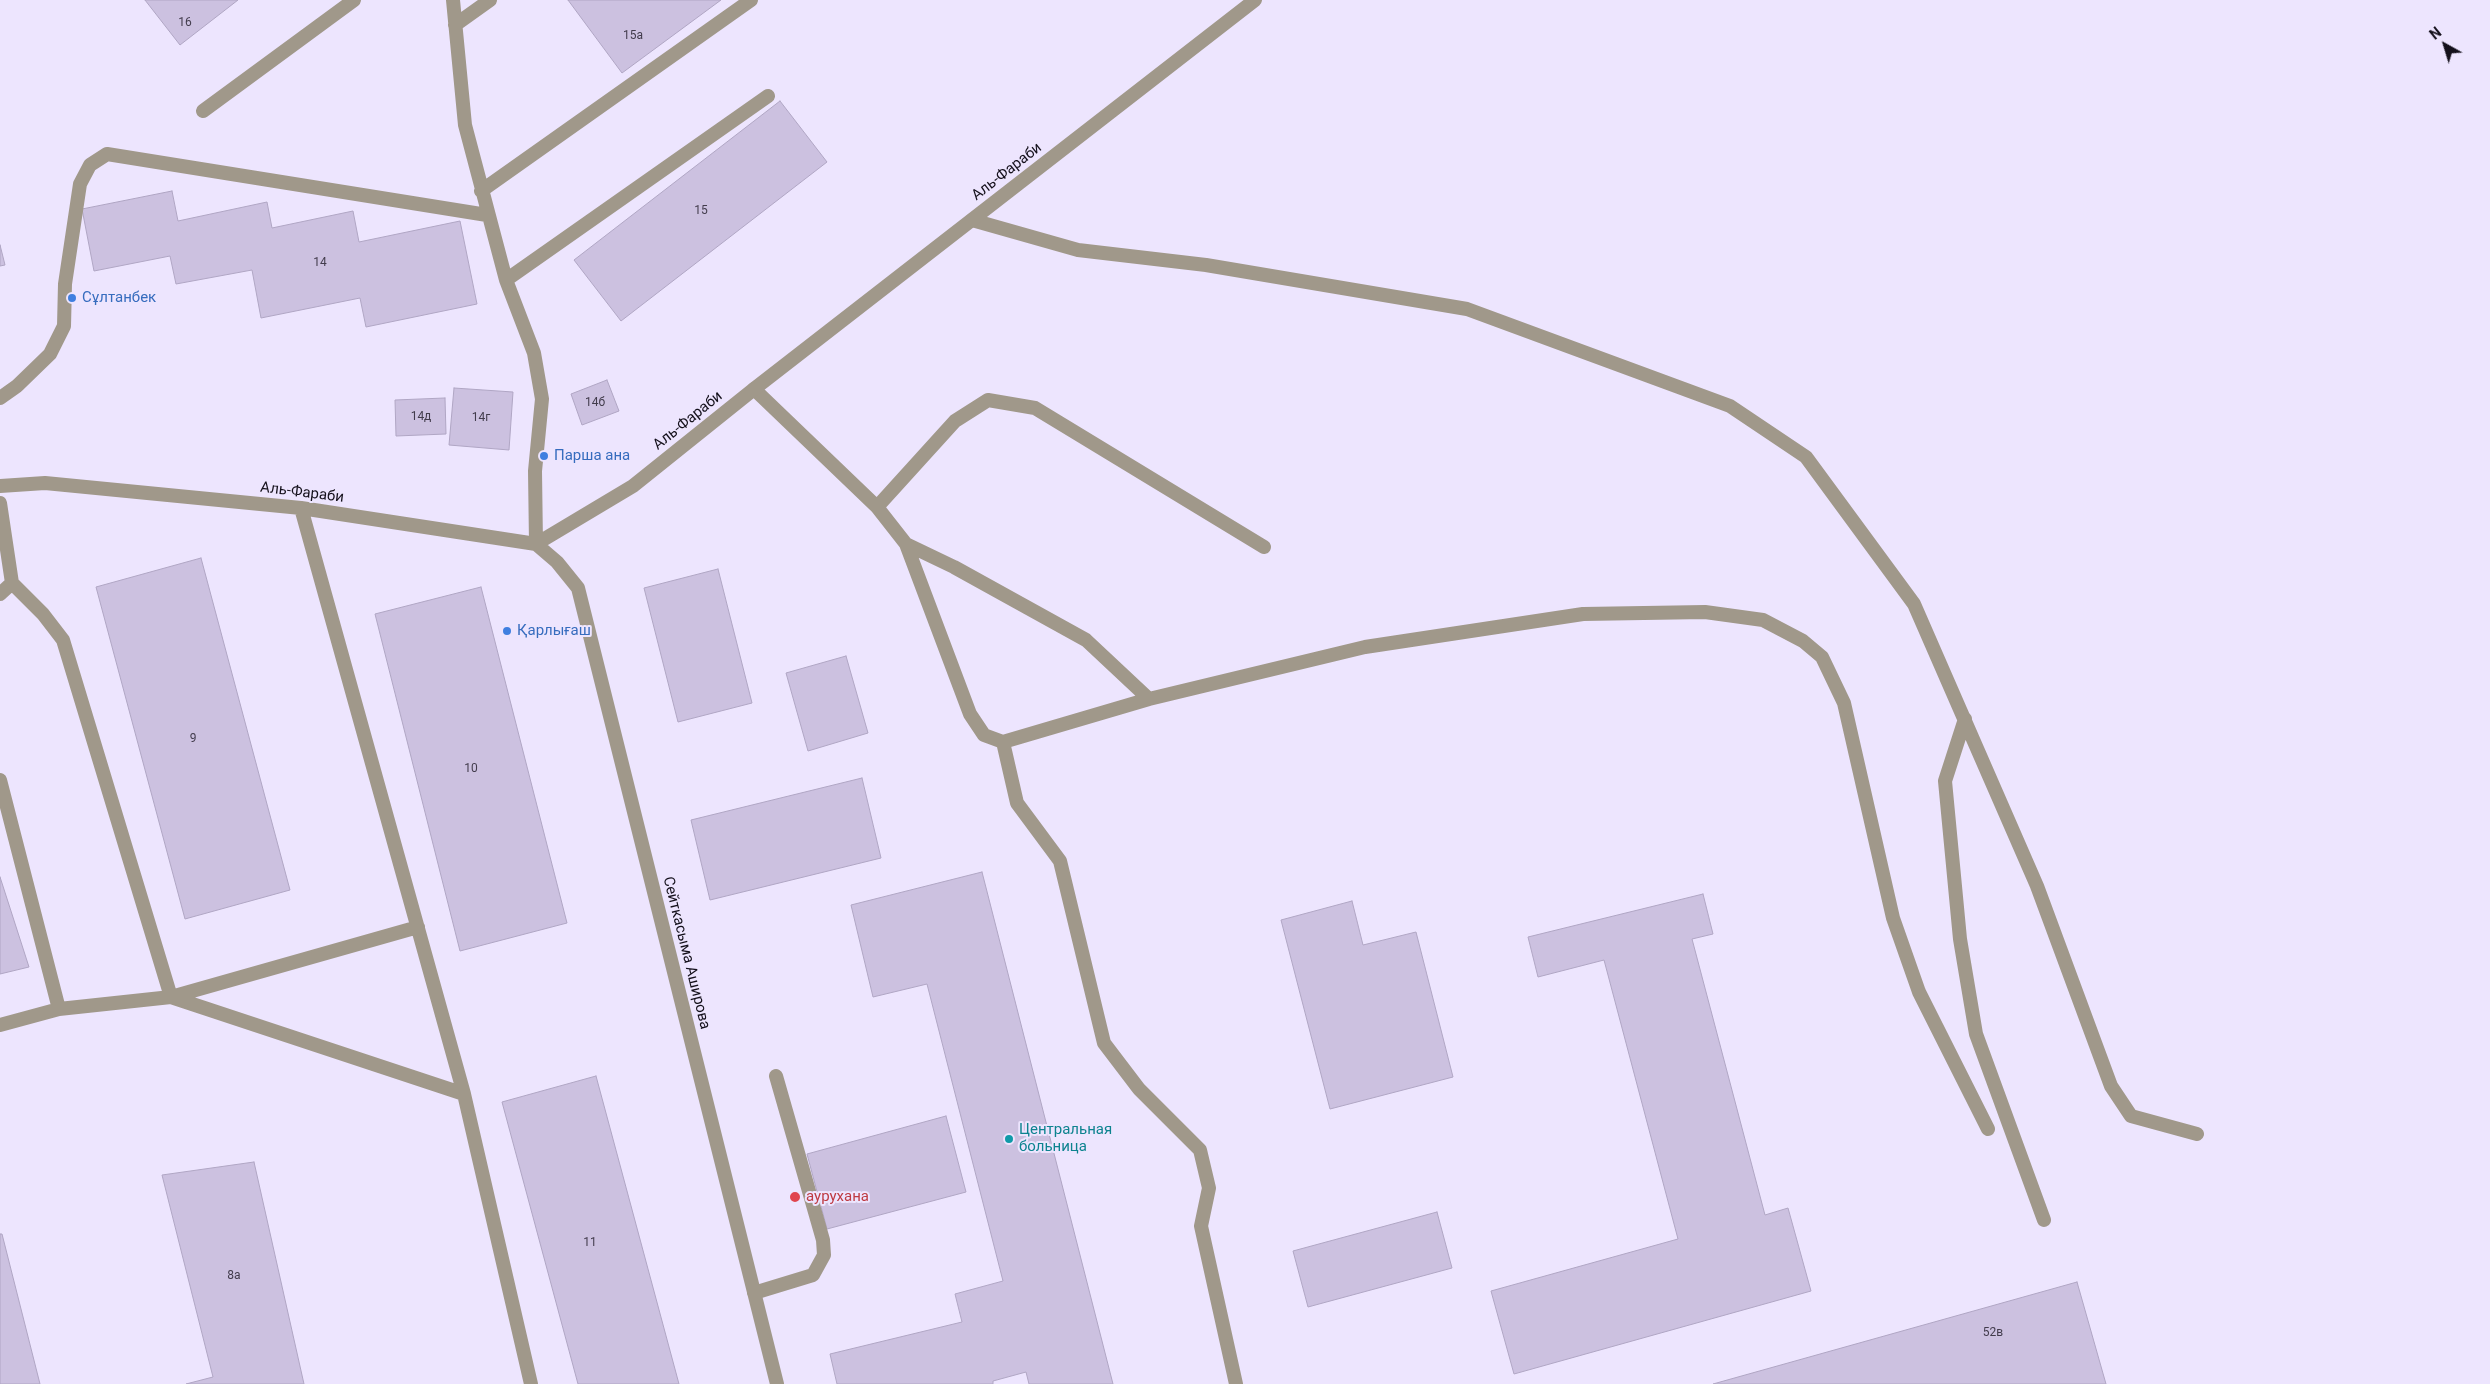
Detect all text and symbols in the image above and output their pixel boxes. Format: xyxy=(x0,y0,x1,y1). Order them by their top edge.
house number: 16 xyxy=(178,16,192,30)
north arrow xyxy=(2420,20,2470,70)
text: N xyxy=(2427,24,2444,43)
house number: 15а xyxy=(623,29,643,43)
street label: Аль-Фараби xyxy=(968,139,1046,205)
house number: 15 xyxy=(694,204,708,218)
house number: 14 xyxy=(313,256,327,270)
place label: Сұлтанбек xyxy=(82,289,156,307)
marker: Сұлтанбек xyxy=(66,292,78,304)
street label: Аль-Фараби xyxy=(650,388,726,454)
house number: 14б xyxy=(585,396,605,410)
house number: 14д xyxy=(411,410,431,424)
house number: 14г xyxy=(472,411,490,425)
place label: Парша ана xyxy=(554,447,630,465)
marker: Парша ана xyxy=(538,450,550,462)
street label: Аль-Фараби xyxy=(259,479,345,507)
place label: Қарлығаш xyxy=(517,622,591,640)
marker: Қарлығаш xyxy=(501,625,513,637)
house number: 9 xyxy=(190,732,196,746)
house number: 10 xyxy=(464,762,478,776)
street label: Сейткасыма Аширова xyxy=(658,875,714,1031)
place label: Центральная больница xyxy=(1019,1121,1112,1156)
marker: Центральная больница xyxy=(1003,1133,1015,1145)
place label: аурухана xyxy=(806,1188,869,1206)
marker: аурухана xyxy=(788,1190,802,1204)
house number: 11 xyxy=(583,1236,597,1250)
house number: 8а xyxy=(227,1269,241,1283)
house number: 52в xyxy=(1983,1326,2003,1340)

